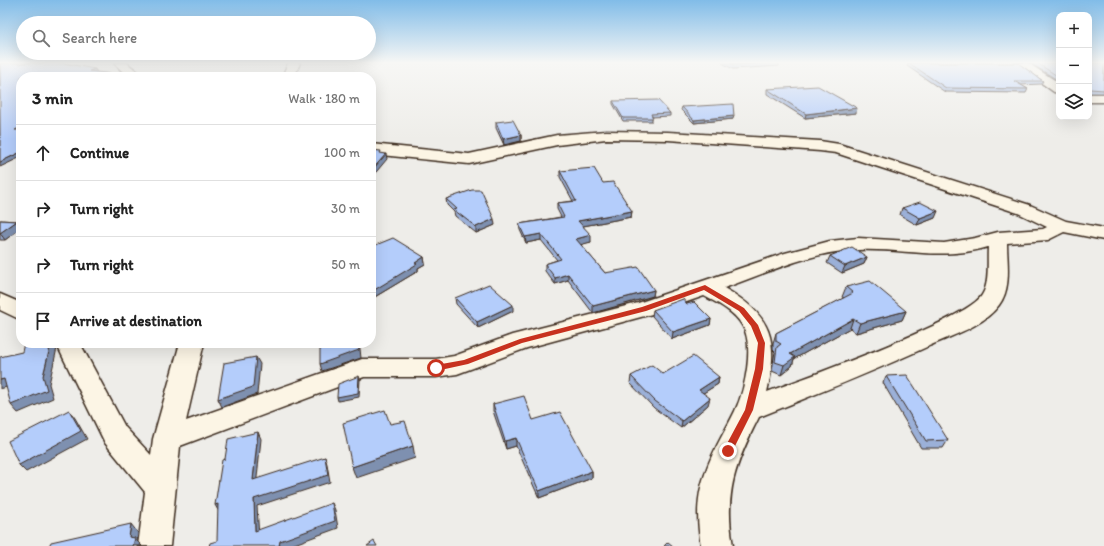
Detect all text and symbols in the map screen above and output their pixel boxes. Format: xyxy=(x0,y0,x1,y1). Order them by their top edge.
map controls xyxy=(1056,12,1092,120)
button: + xyxy=(1056,12,1092,48)
search box xyxy=(16,16,376,60)
icon: search xyxy=(30,27,52,49)
text: Search here xyxy=(62,29,137,47)
button: − xyxy=(1056,48,1092,84)
button: layers xyxy=(1056,84,1092,120)
text: 3 min xyxy=(32,88,73,108)
text: Walk · 180 m xyxy=(288,91,360,106)
icon: ahead xyxy=(32,142,54,164)
text: Continue xyxy=(70,144,129,162)
text: 100 m xyxy=(324,145,360,160)
icon: right xyxy=(32,198,54,220)
text: Turn right xyxy=(70,200,134,218)
text: 30 m xyxy=(331,201,360,216)
icon: right xyxy=(32,254,54,276)
text: Turn right xyxy=(70,256,134,274)
text: 50 m xyxy=(331,257,360,272)
icon: arrive xyxy=(32,310,54,332)
text: Arrive at destination xyxy=(70,312,202,330)
route start xyxy=(427,359,445,377)
route end xyxy=(719,442,737,460)

